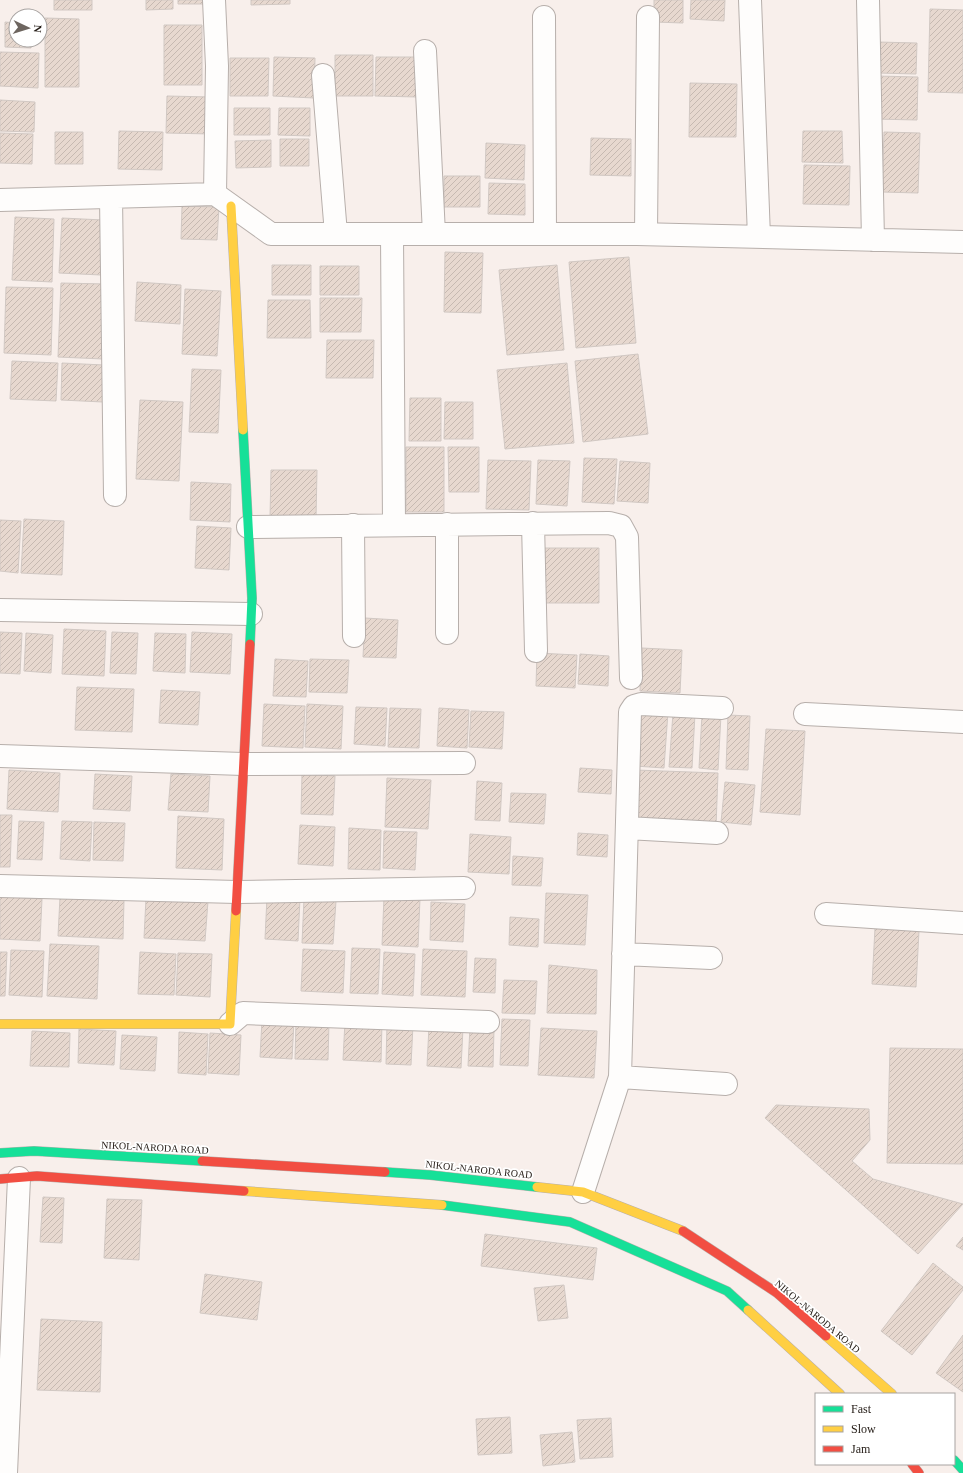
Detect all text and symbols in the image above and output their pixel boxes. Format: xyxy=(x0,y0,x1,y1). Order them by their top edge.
north arrow xyxy=(8,8,48,48)
text: N xyxy=(32,24,44,33)
street label: NIKOL-NARODA ROAD xyxy=(101,1139,209,1156)
street label: NIKOL-NARODA ROAD xyxy=(425,1158,533,1181)
street label: NIKOL-NARODA ROAD xyxy=(773,1278,862,1355)
legend xyxy=(815,1393,955,1465)
text: Fast xyxy=(851,1402,872,1416)
text: Slow xyxy=(851,1422,876,1436)
text: Jam xyxy=(851,1442,871,1456)

